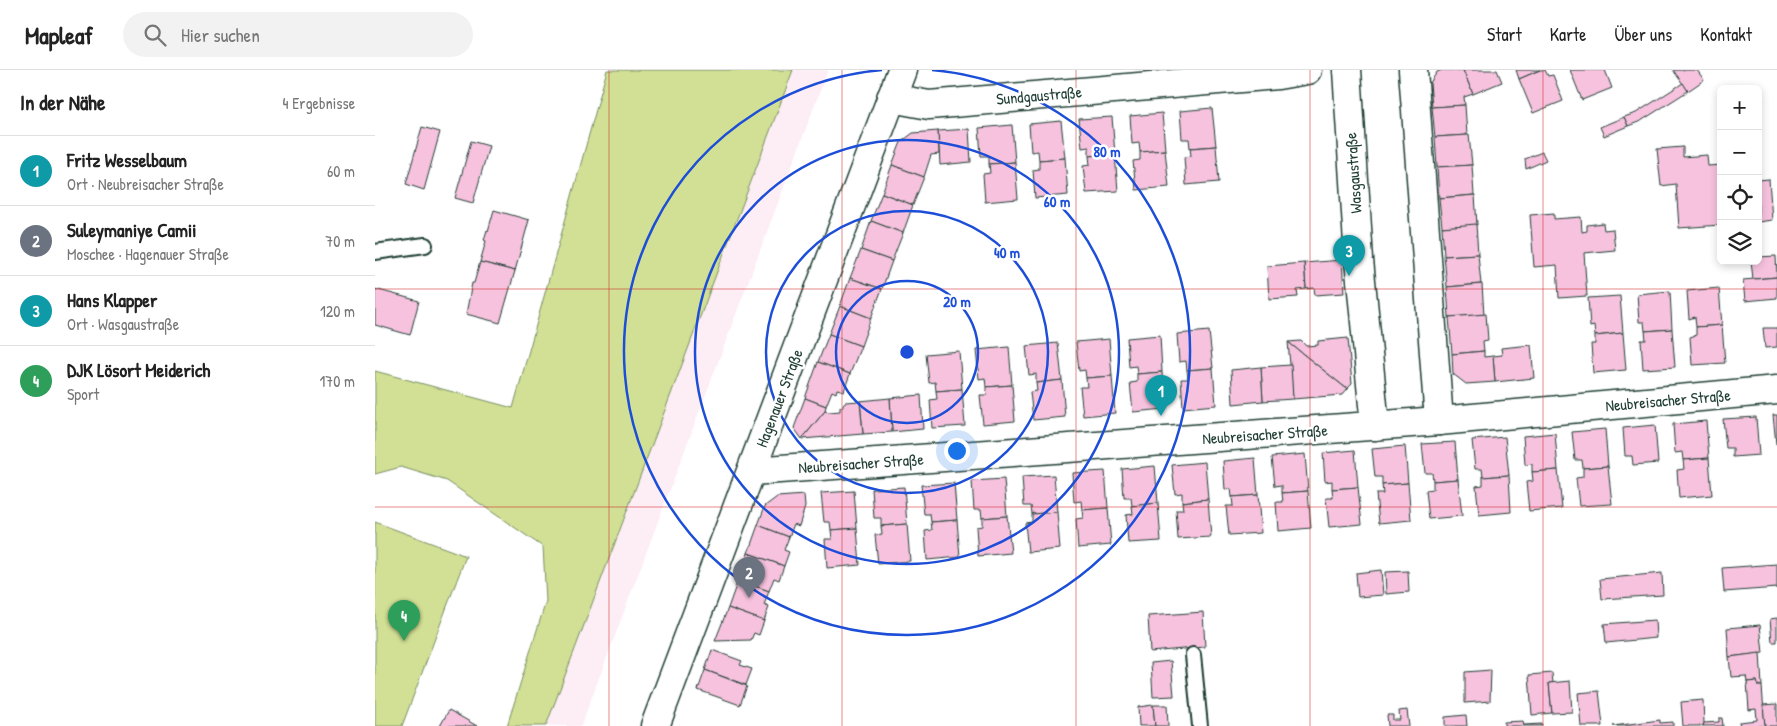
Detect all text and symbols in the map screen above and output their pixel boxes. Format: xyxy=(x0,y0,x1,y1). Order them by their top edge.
search box xyxy=(123,12,473,57)
text: Mapleaf xyxy=(25,19,93,51)
icon: search xyxy=(141,21,169,49)
text: Hier suchen xyxy=(181,22,260,48)
text: Start xyxy=(1487,22,1522,47)
text: Karte xyxy=(1550,22,1586,47)
text: Über uns xyxy=(1614,22,1672,47)
text: Kontakt xyxy=(1700,22,1752,47)
street label: Sundgaustraße xyxy=(995,80,1083,110)
map controls xyxy=(1717,85,1762,265)
button: + xyxy=(1717,85,1762,130)
text: In der Nähe xyxy=(20,88,105,117)
text: 4 Ergebnisse xyxy=(283,92,355,114)
button: − xyxy=(1717,130,1762,175)
street label: Wasgaustraße xyxy=(1339,131,1367,214)
text: 80 m xyxy=(1094,141,1120,162)
text: Fritz Wesselbaum xyxy=(67,147,187,173)
text: 1 xyxy=(33,160,39,182)
text: 60 m xyxy=(327,160,355,182)
text: Ort · Neubreisacher Straße xyxy=(67,173,224,195)
button: locate xyxy=(1717,175,1762,220)
text: 60 m xyxy=(1044,191,1070,212)
text: Suleymaniye Camii xyxy=(67,217,196,243)
button: layers xyxy=(1717,220,1762,265)
text: 2 xyxy=(32,230,40,252)
text: 70 m xyxy=(325,230,355,252)
pin: 3 xyxy=(1333,235,1365,276)
text: 40 m xyxy=(994,242,1020,263)
text: Moschee · Hagenauer Straße xyxy=(67,243,229,265)
text: Hans Klapper xyxy=(67,287,157,313)
text: 20 m xyxy=(943,291,971,312)
text: 3 xyxy=(32,300,40,322)
text: 120 m xyxy=(320,300,355,322)
text: Ort · Wasgaustraße xyxy=(67,313,179,335)
centre of rings xyxy=(898,343,916,361)
street label: Hagenauer Straße xyxy=(750,345,808,450)
text: DJK Lösort Meiderich xyxy=(67,357,210,383)
text: 4 xyxy=(33,370,39,392)
text: 170 m xyxy=(320,370,355,392)
pin: 1 xyxy=(1145,375,1177,416)
text: Sport xyxy=(67,383,99,405)
street label: Neubreisacher Straße xyxy=(1604,384,1732,416)
street label: Neubreisacher Straße xyxy=(1202,419,1329,449)
your location xyxy=(944,438,970,464)
street label: Neubreisacher Straße xyxy=(798,448,925,478)
pin: 2 xyxy=(733,557,765,598)
pin: 4 xyxy=(388,600,420,641)

